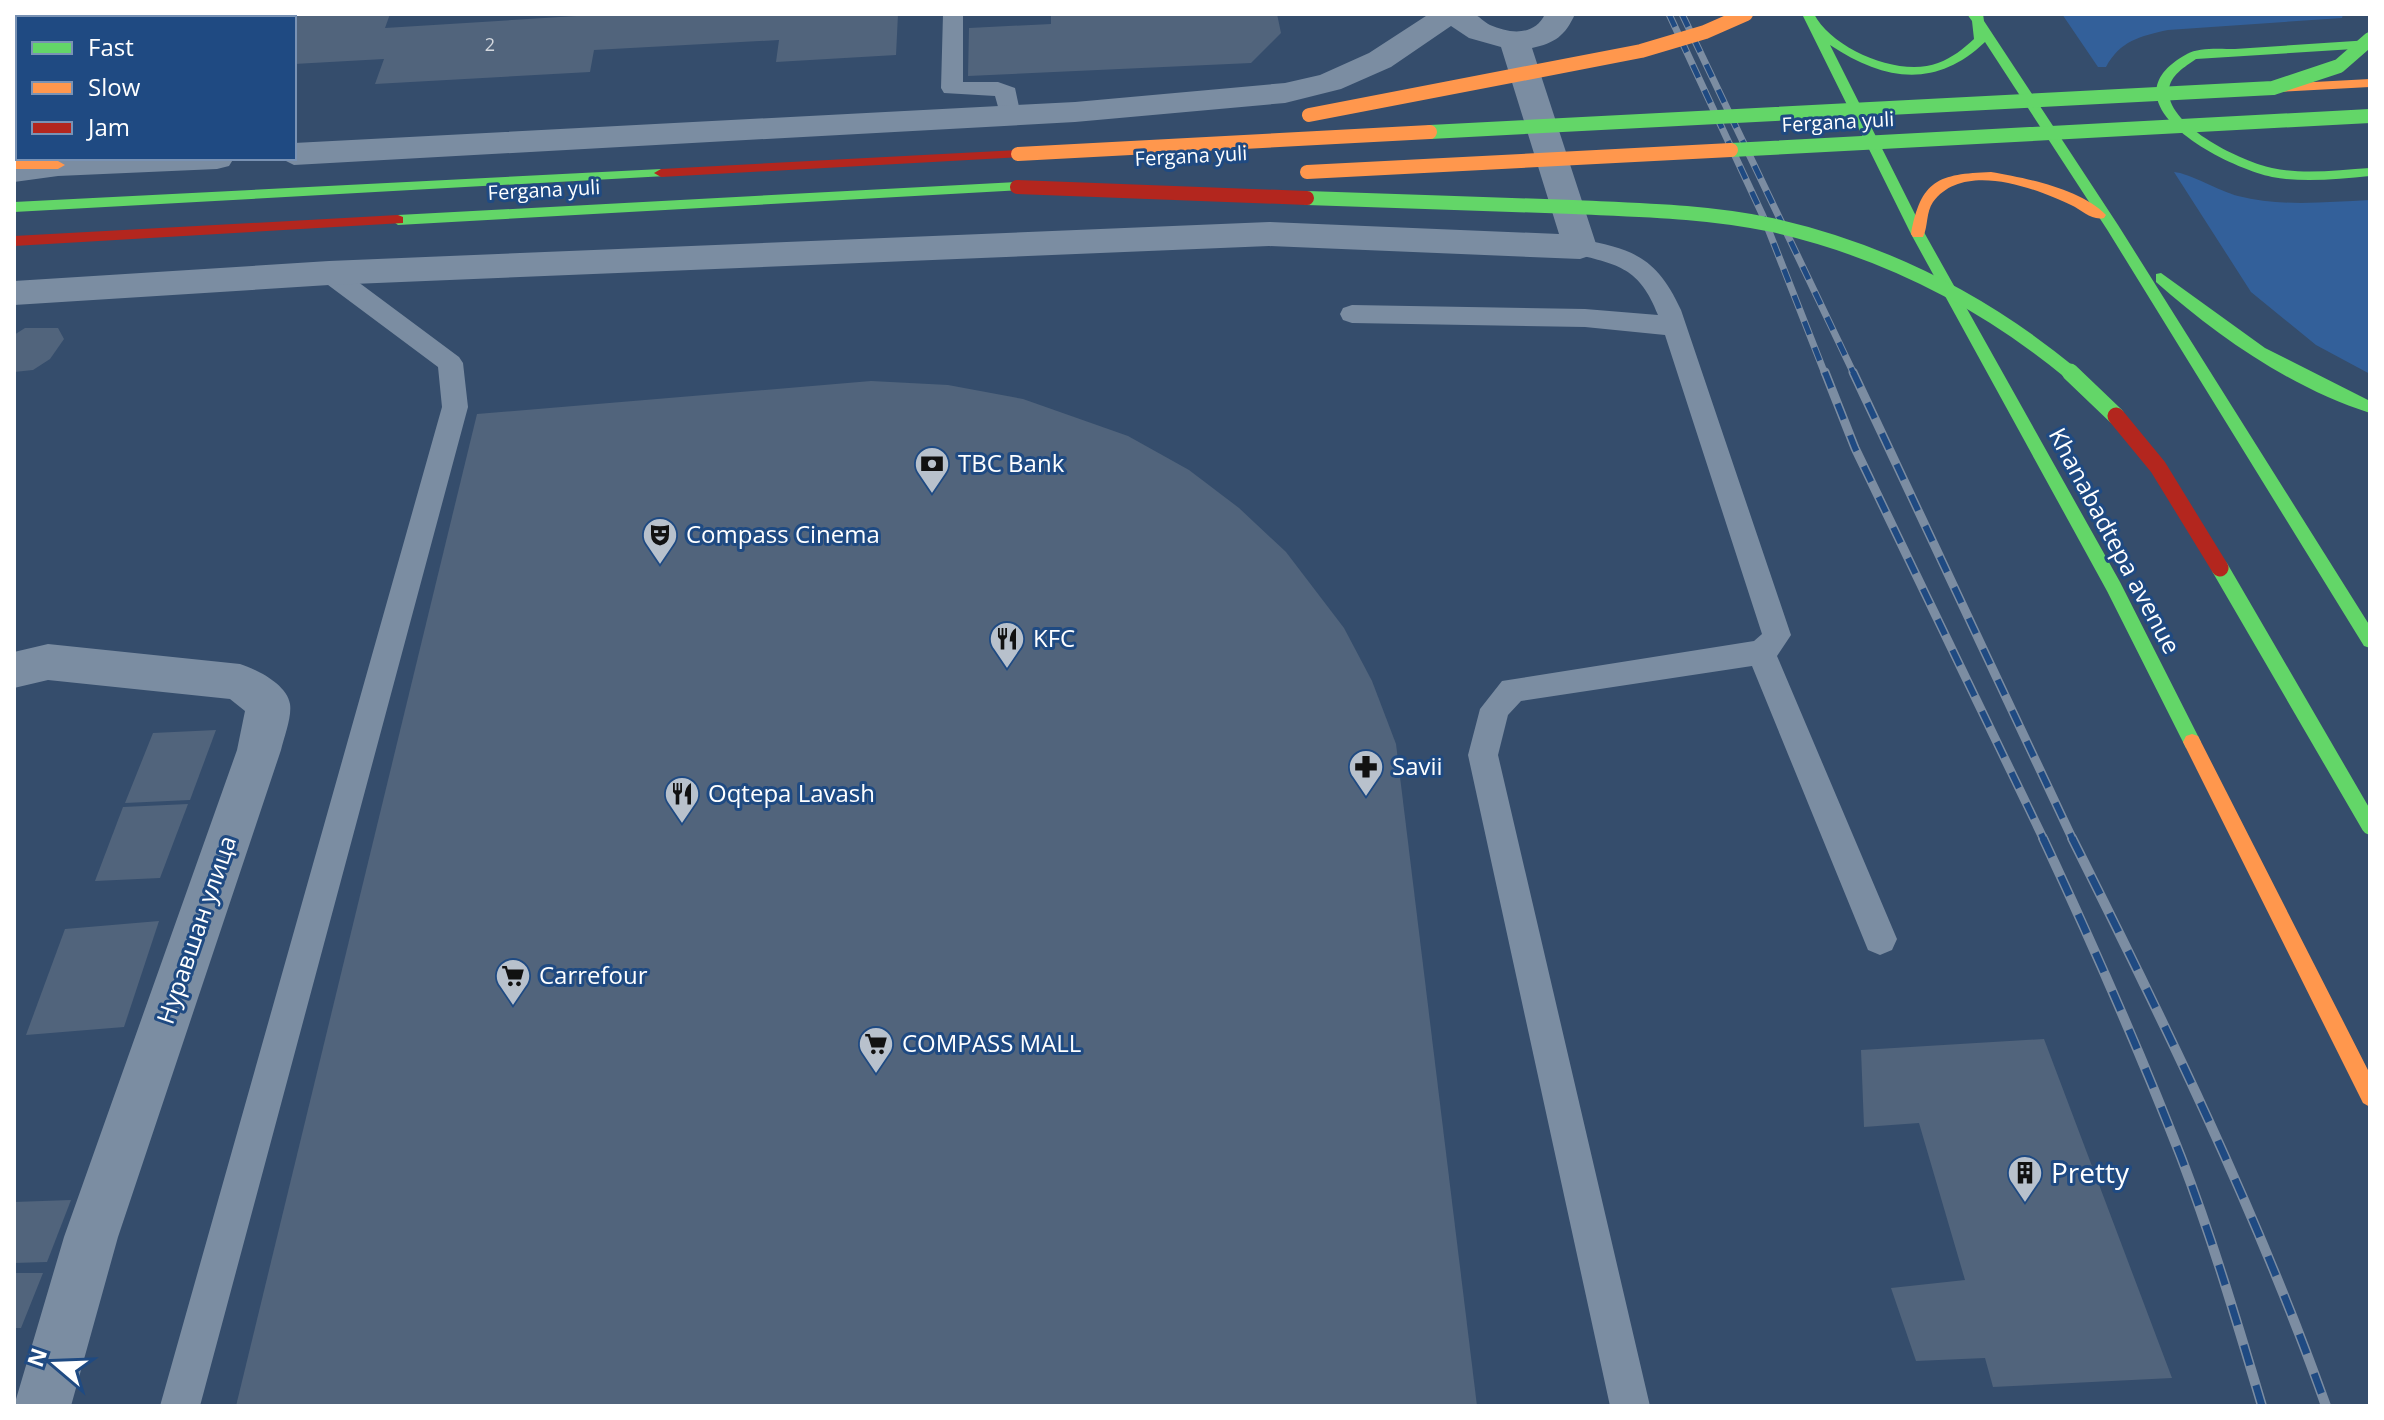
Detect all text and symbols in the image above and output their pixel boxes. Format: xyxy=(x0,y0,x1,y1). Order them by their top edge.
legend xyxy=(16,16,296,160)
text: Fast xyxy=(88,30,134,63)
house number: 2 xyxy=(485,32,495,56)
text: Slow xyxy=(88,70,141,103)
street label: Fergana yuli xyxy=(1781,105,1895,138)
text: Jam xyxy=(86,110,130,143)
street label: Fergana yuli xyxy=(1134,139,1248,172)
street label: Fergana yuli xyxy=(487,173,601,206)
street label: Khanabadtepa avenue xyxy=(2042,422,2189,659)
bank icon: TBC Bank xyxy=(913,445,951,495)
place label: TBC Bank xyxy=(958,446,1065,479)
theatre icon: Compass Cinema xyxy=(641,516,679,566)
place label: Compass Cinema xyxy=(686,517,880,550)
restaurant icon: KFC xyxy=(988,620,1026,670)
place label: KFC xyxy=(1033,621,1075,654)
pharmacy icon: Savii xyxy=(1347,748,1385,798)
place label: Savii xyxy=(1392,749,1443,782)
restaurant icon: Oqtepa Lavash xyxy=(663,775,701,825)
place label: Oqtepa Lavash xyxy=(708,776,875,809)
street label: Нуравшан улица xyxy=(148,831,243,1028)
supermarket icon: Carrefour xyxy=(494,957,532,1007)
place label: Carrefour xyxy=(539,958,648,991)
supermarket icon: COMPASS MALL xyxy=(857,1025,895,1075)
place label: COMPASS MALL xyxy=(902,1026,1081,1059)
place label: Pretty xyxy=(2051,1153,2130,1191)
building icon: Pretty xyxy=(2006,1154,2044,1204)
north arrow xyxy=(16,1324,96,1404)
text: N xyxy=(19,1344,53,1371)

